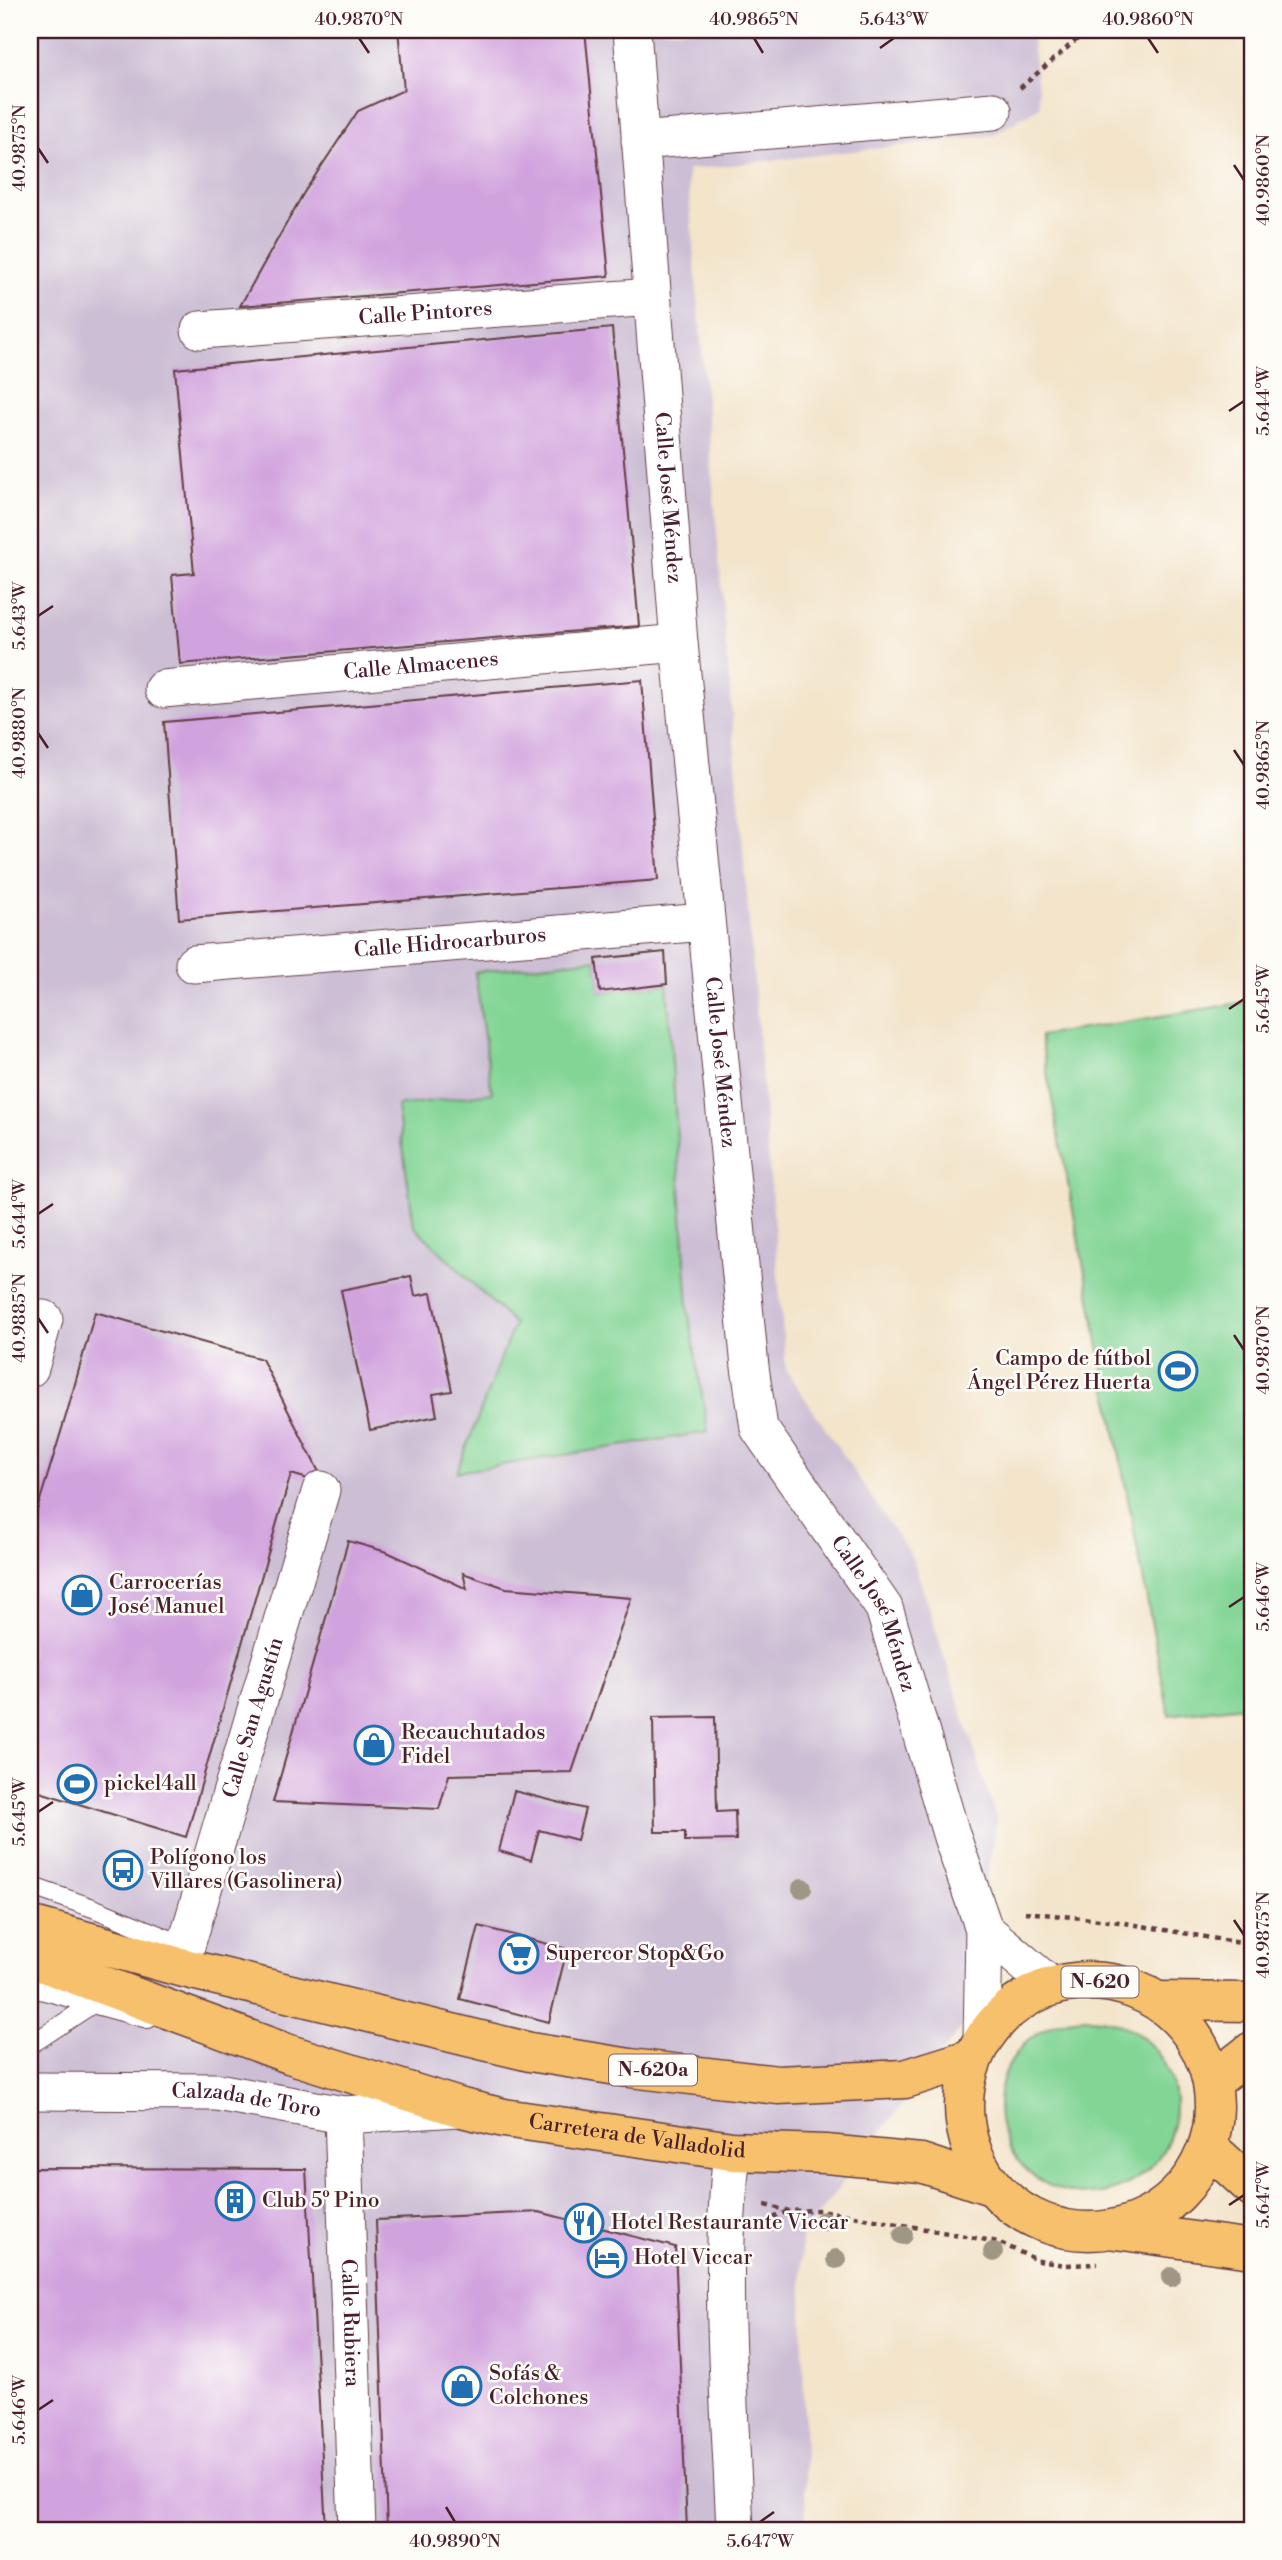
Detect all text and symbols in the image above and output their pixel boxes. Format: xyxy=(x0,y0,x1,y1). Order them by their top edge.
text: 40.9870°N xyxy=(315,8,404,31)
text: 40.9865°N xyxy=(709,8,799,31)
text: 5.643°W xyxy=(860,8,929,31)
text: 40.9860°N xyxy=(1102,8,1194,31)
text: 40.9875°N xyxy=(8,104,31,192)
text: 40.9860°N xyxy=(1252,134,1275,226)
street label: Calle Pintores xyxy=(358,296,493,331)
text: 5.644°W xyxy=(1252,365,1275,436)
street label: Calle José Méndez xyxy=(648,411,687,584)
text: 5.643°W xyxy=(8,581,31,650)
street label: Calle Almacenes xyxy=(342,646,500,686)
text: 40.9880°N xyxy=(8,687,31,779)
text: 40.9865°N xyxy=(1252,720,1275,810)
street label: Calle Hidrocarburos xyxy=(353,922,547,964)
text: 5.645°W xyxy=(1252,964,1275,1033)
street label: Calle José Méndez xyxy=(699,975,741,1149)
text: 5.644°W xyxy=(8,1178,31,1249)
text: 40.9885°N xyxy=(8,1273,31,1363)
text: 40.9870°N xyxy=(1252,1305,1275,1394)
place label: Campo de fútbol Ángel Pérez Huerta xyxy=(966,1346,1151,1396)
sports icon: Campo de fútbol Ángel Pérez Huerta xyxy=(1157,1350,1199,1392)
street label: Calle José Méndez xyxy=(825,1531,921,1695)
text: 5.646°W xyxy=(1252,1561,1275,1632)
place label: Carrocerías José Manuel xyxy=(108,1570,224,1620)
shop icon: Carrocerías José Manuel xyxy=(61,1574,103,1616)
street label: Calle San Agustín xyxy=(218,1634,290,1801)
place label: Recauchutados Fidel xyxy=(401,1720,545,1770)
shop icon: Recauchutados Fidel xyxy=(353,1724,395,1766)
sports icon: pickel4all xyxy=(56,1763,98,1805)
place label: pickel4all xyxy=(104,1771,197,1797)
text: 5.645°W xyxy=(8,1777,31,1846)
place label: Polígono los Villares (Gasolinera) xyxy=(149,1845,343,1895)
bus stop icon: Polígono los Villares (Gasolinera) xyxy=(102,1849,144,1891)
text: 40.9875°N xyxy=(1252,1891,1275,1979)
supermarket icon: Supercor Stop&Go xyxy=(498,1933,540,1975)
place label: Supercor Stop&Go xyxy=(546,1941,725,1967)
road number: N-620 xyxy=(1062,1966,1138,1998)
road number: N-620a xyxy=(609,2054,697,2086)
street label: Calzada de Toro xyxy=(171,2078,323,2124)
street label: Carretera de Valladolid xyxy=(527,2109,746,2164)
text: 5.647°W xyxy=(1252,2161,1275,2229)
building icon: Club 5º Pino xyxy=(214,2180,256,2222)
place label: Club 5º Pino xyxy=(262,2188,380,2214)
restaurant icon: Hotel Restaurante Viccar xyxy=(563,2202,605,2244)
place label: Hotel Restaurante Viccar xyxy=(611,2210,849,2236)
hotel icon: Hotel Viccar xyxy=(586,2237,628,2279)
place label: Hotel Viccar xyxy=(634,2245,753,2271)
street label: Calle Rubiera xyxy=(335,2258,365,2388)
place label: Sofás & Colchones xyxy=(489,2361,589,2411)
shop icon: Sofás & Colchones xyxy=(441,2365,483,2407)
text: 5.646°W xyxy=(8,2374,31,2445)
text: 40.9890°N xyxy=(409,2530,501,2553)
text: 5.647°W xyxy=(726,2530,794,2553)

